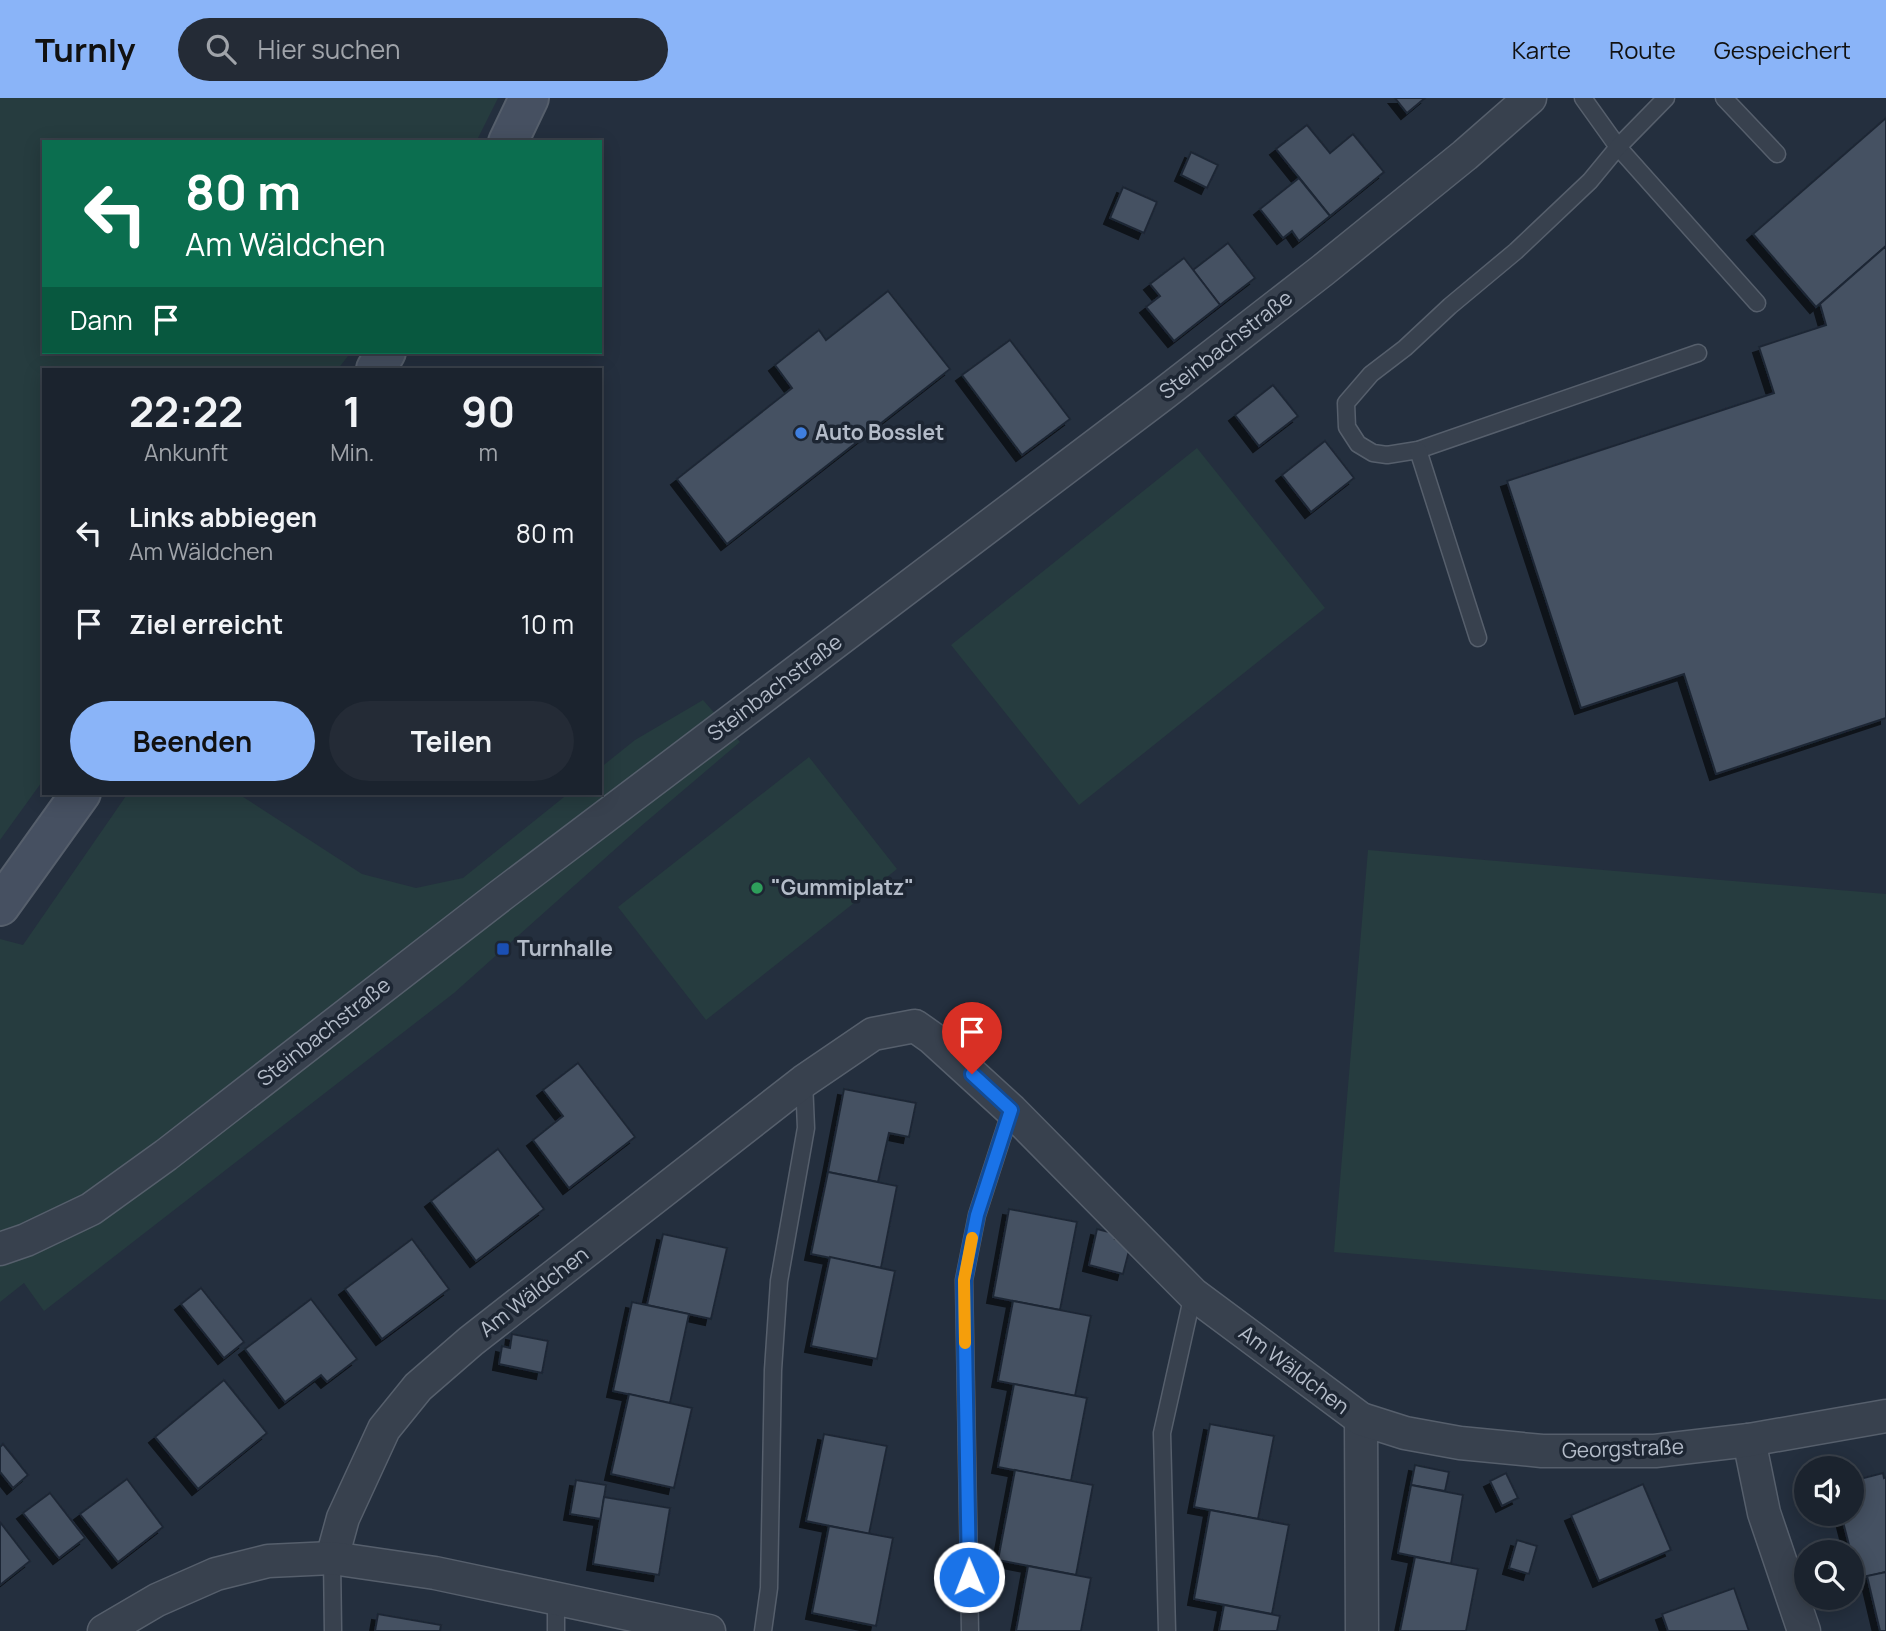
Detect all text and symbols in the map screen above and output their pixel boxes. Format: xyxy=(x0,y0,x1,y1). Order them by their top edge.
search box xyxy=(178,18,668,81)
text: Turnly xyxy=(35,27,136,72)
icon: search xyxy=(202,30,240,68)
text: Hier suchen xyxy=(258,31,400,67)
text: Karte xyxy=(1512,33,1571,66)
text: Route xyxy=(1609,33,1676,66)
text: Gespeichert xyxy=(1714,33,1851,66)
text: 80 m xyxy=(185,158,301,225)
icon: left xyxy=(70,168,161,259)
text: Am Wäldchen xyxy=(185,222,385,266)
street label: Steinbachstraße xyxy=(1153,283,1298,405)
icon: arrive xyxy=(147,301,185,339)
text: Dann xyxy=(70,302,133,338)
text: 22:22 xyxy=(129,382,243,440)
text: 1 xyxy=(343,382,362,440)
text: 90 xyxy=(461,382,515,440)
place label: Auto Bosslet xyxy=(815,418,944,446)
marker: Auto Bosslet xyxy=(793,425,809,441)
text: Ankunft xyxy=(144,436,228,468)
text: Min. xyxy=(330,436,374,468)
text: m xyxy=(478,436,498,468)
text: Links abbiegen xyxy=(129,499,317,535)
icon: left xyxy=(70,514,108,552)
text: 80 m xyxy=(516,515,574,551)
text: Am Wäldchen xyxy=(129,535,273,567)
icon: arrive xyxy=(70,605,108,643)
text: Ziel erreicht xyxy=(129,606,283,642)
text: 10 m xyxy=(521,606,574,642)
street label: Steinbachstraße xyxy=(701,627,847,747)
button: Beenden xyxy=(70,701,315,781)
button: Teilen xyxy=(329,701,574,781)
place label: "Gummiplatz" xyxy=(771,873,914,901)
marker: "Gummiplatz" xyxy=(749,880,765,896)
place label: Turnhalle xyxy=(517,934,613,962)
marker: Turnhalle xyxy=(495,941,511,957)
street label: Steinbachstraße xyxy=(251,970,396,1092)
pin xyxy=(942,1002,1002,1074)
icon: arrive xyxy=(953,1013,991,1051)
street label: Am Wäldchen xyxy=(473,1240,594,1343)
street label: Am Wäldchen xyxy=(1234,1318,1356,1420)
street label: Georgstraße xyxy=(1561,1432,1685,1464)
map controls xyxy=(1794,1456,1864,1610)
button: sound xyxy=(1794,1456,1864,1526)
position arrow xyxy=(932,1540,1006,1614)
button: search xyxy=(1794,1540,1864,1610)

